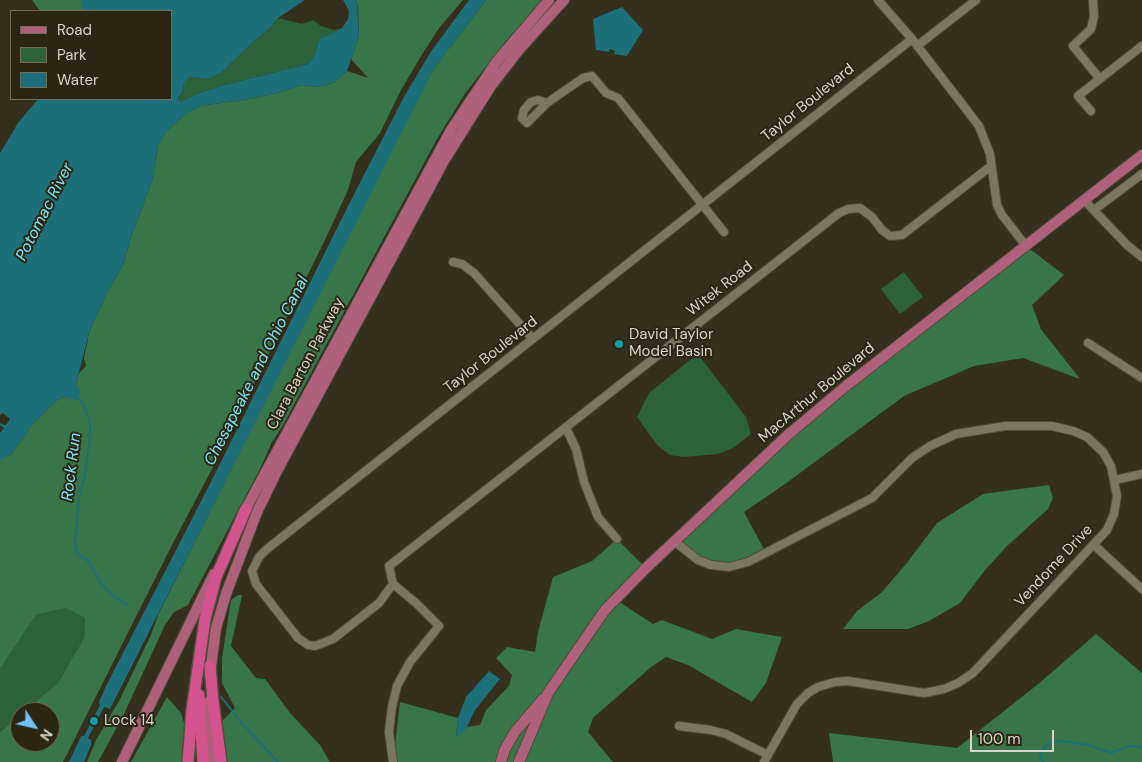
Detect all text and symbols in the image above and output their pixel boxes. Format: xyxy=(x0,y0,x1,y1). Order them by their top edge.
legend xyxy=(10,10,172,100)
text: Road xyxy=(57,20,92,40)
text: Park xyxy=(57,45,87,65)
street label: Taylor Boulevard xyxy=(758,60,858,146)
text: Water xyxy=(57,70,98,90)
water label: Potomac River xyxy=(12,160,78,264)
street label: Witek Road xyxy=(683,258,757,320)
water label: Chesapeake and Ohio Canal xyxy=(201,273,313,469)
street label: Clara Barton Parkway xyxy=(264,295,348,433)
street label: Taylor Boulevard xyxy=(441,313,541,397)
place label: David Taylor Model Basin xyxy=(629,326,713,361)
marker: David Taylor Model Basin xyxy=(613,338,625,350)
street label: MacArthur Boulevard xyxy=(755,339,879,447)
water label: Rock Run xyxy=(58,432,86,502)
street label: Vendome Drive xyxy=(1011,521,1097,611)
north arrow xyxy=(10,702,60,752)
place label: Lock 14 xyxy=(104,712,154,730)
marker: Lock 14 xyxy=(88,715,100,727)
scale bar xyxy=(972,720,1056,752)
text: N xyxy=(36,726,57,744)
text: 100 m xyxy=(978,729,1021,749)

